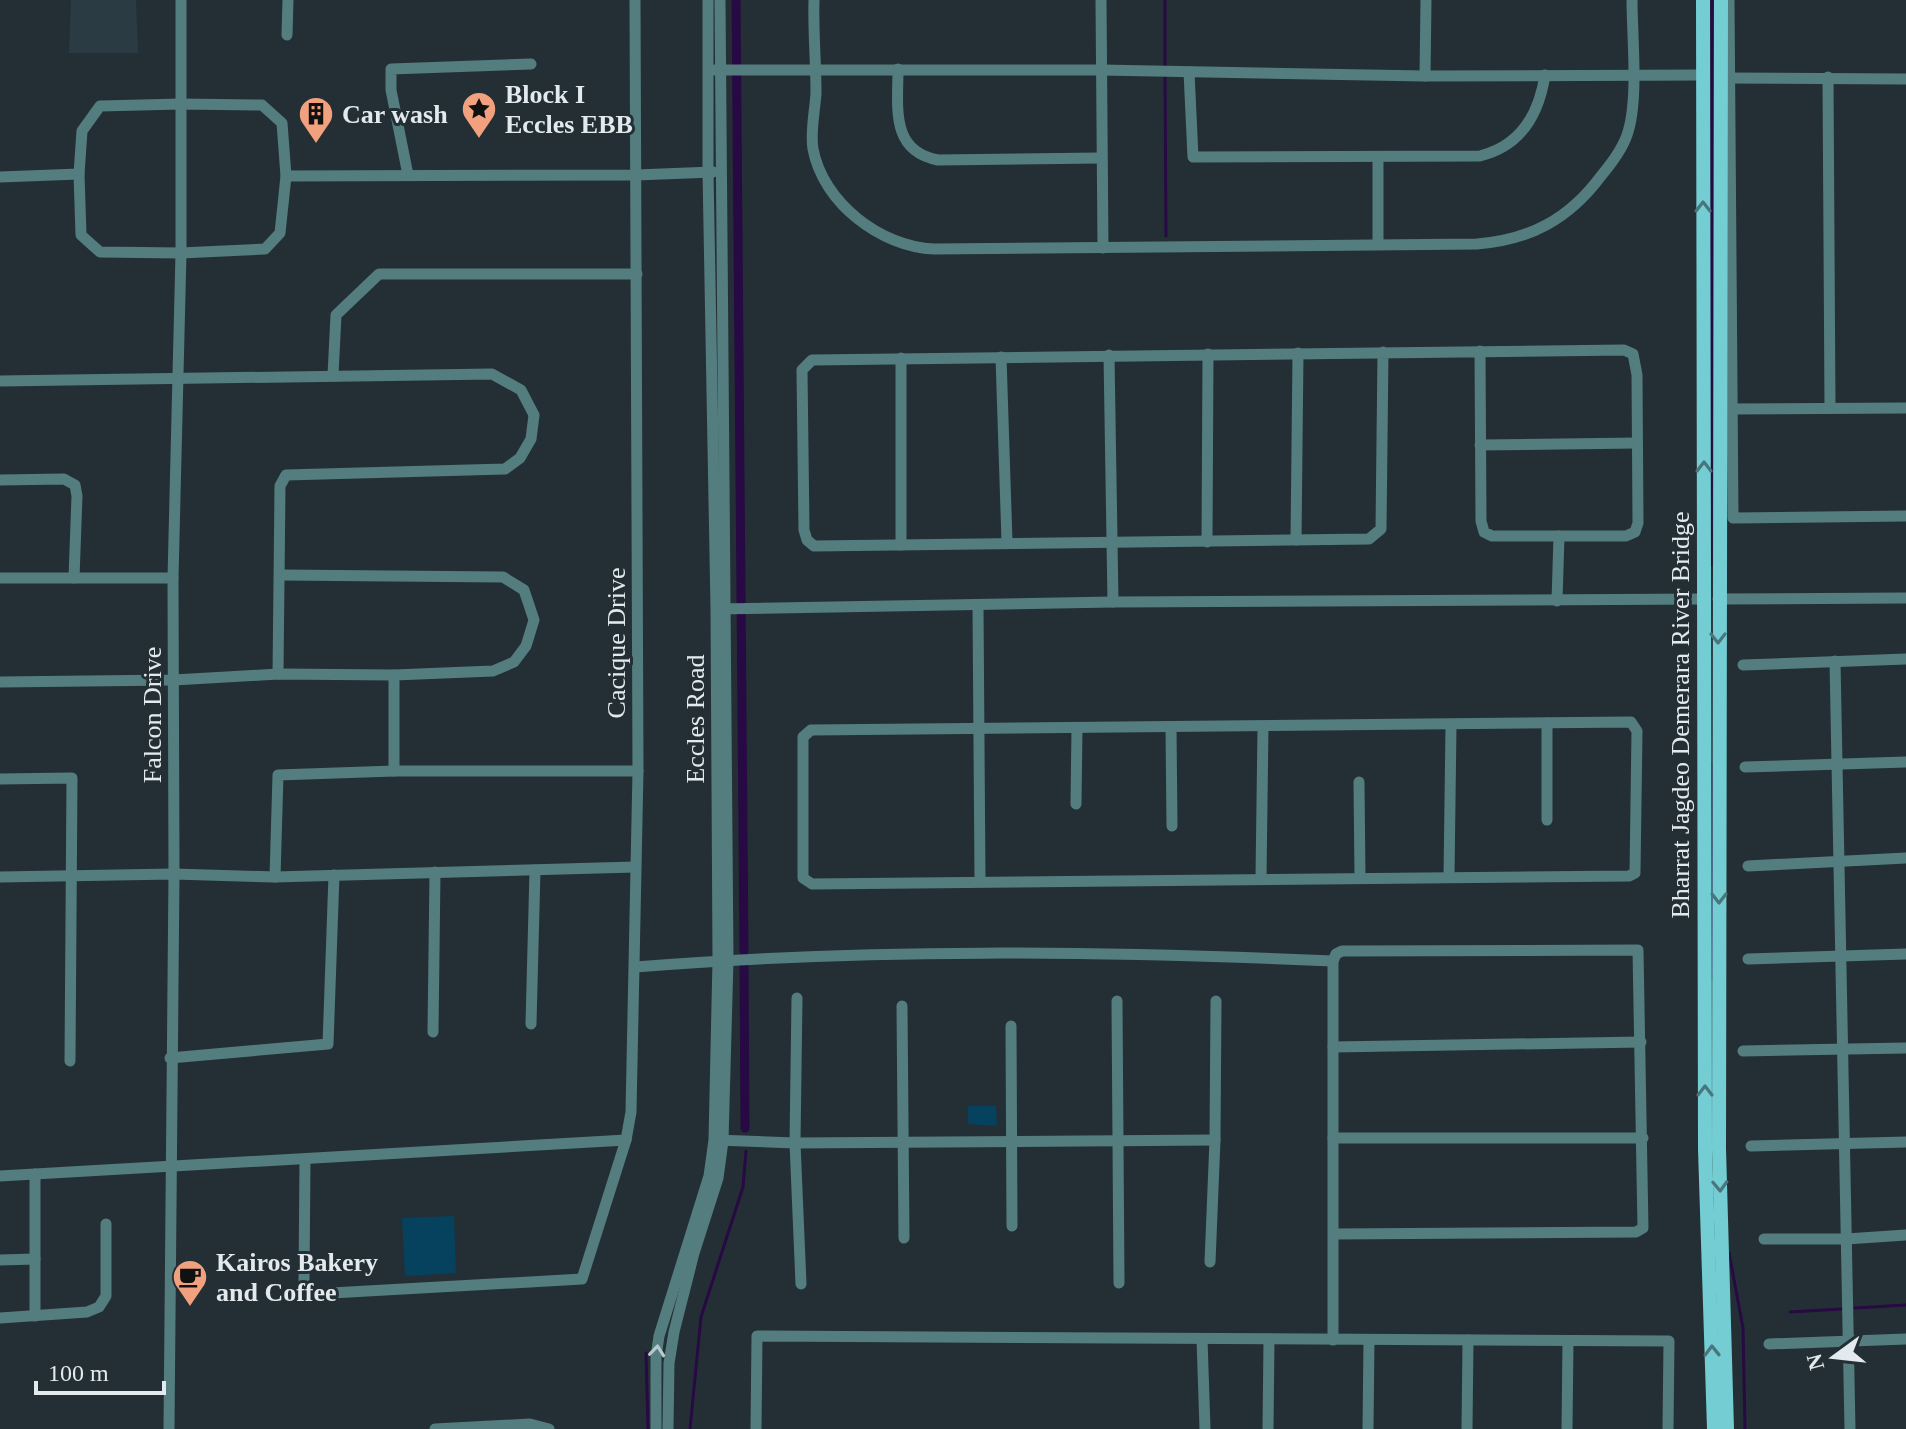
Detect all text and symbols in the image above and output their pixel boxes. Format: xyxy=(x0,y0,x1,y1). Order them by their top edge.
place label: Block I Eccles EBB xyxy=(505,80,633,139)
place icon: Block I Eccles EBB xyxy=(460,90,498,140)
building icon: Car wash xyxy=(297,95,335,145)
place label: Car wash xyxy=(342,100,448,129)
one-way arrow xyxy=(1694,200,1712,213)
one-way arrow xyxy=(1695,460,1713,473)
street label: Bharrat Jagdeo Demerara River Bridge xyxy=(1666,511,1695,919)
street label: Cacique Drive xyxy=(602,568,631,718)
one-way arrow xyxy=(1709,632,1727,645)
street label: Falcon Drive xyxy=(138,647,167,783)
street label: Eccles Road xyxy=(681,654,710,784)
one-way arrow xyxy=(1710,892,1728,905)
one-way arrow xyxy=(1696,1084,1714,1097)
one-way arrow xyxy=(1711,1180,1728,1193)
place label: Kairos Bakery and Coffee xyxy=(216,1248,378,1307)
cafe icon: Kairos Bakery and Coffee xyxy=(171,1258,209,1308)
north arrow xyxy=(1794,1317,1874,1397)
one-way arrow xyxy=(649,1344,666,1357)
one-way arrow xyxy=(1704,1344,1721,1357)
scale bar xyxy=(36,1345,164,1395)
text: N xyxy=(1801,1351,1829,1373)
text: 100 m xyxy=(48,1360,109,1386)

